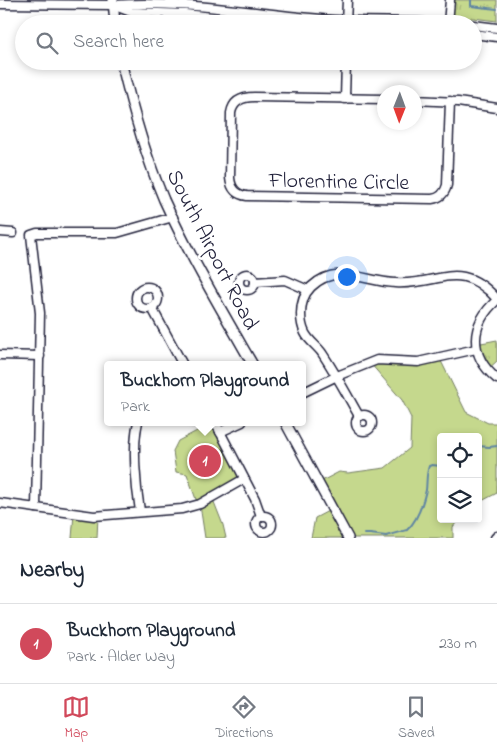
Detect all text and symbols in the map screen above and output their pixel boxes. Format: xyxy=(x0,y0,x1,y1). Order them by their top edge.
search box xyxy=(15,15,482,70)
icon: search xyxy=(33,29,61,57)
text: Search here xyxy=(73,29,164,56)
north arrow xyxy=(377,85,422,130)
street label: South Airport Road xyxy=(157,164,266,336)
street label: Florentine Circle xyxy=(267,166,410,200)
your location xyxy=(334,264,360,290)
popup xyxy=(104,361,306,426)
text: Buckhorn Playground xyxy=(121,368,289,395)
text: Park xyxy=(121,395,150,419)
map controls xyxy=(437,433,482,523)
button: locate xyxy=(437,433,482,478)
pin: 1 xyxy=(189,442,221,480)
button: layers xyxy=(437,478,482,523)
text: Nearby xyxy=(20,556,84,586)
text: Buckhorn Playground xyxy=(67,618,235,645)
text: 1 xyxy=(33,632,39,656)
text: 230 m xyxy=(439,632,477,656)
text: Park · Alder Way xyxy=(67,645,175,669)
tab: Map xyxy=(62,693,90,744)
tab: Directions xyxy=(215,693,273,744)
tab: Saved xyxy=(398,693,435,744)

